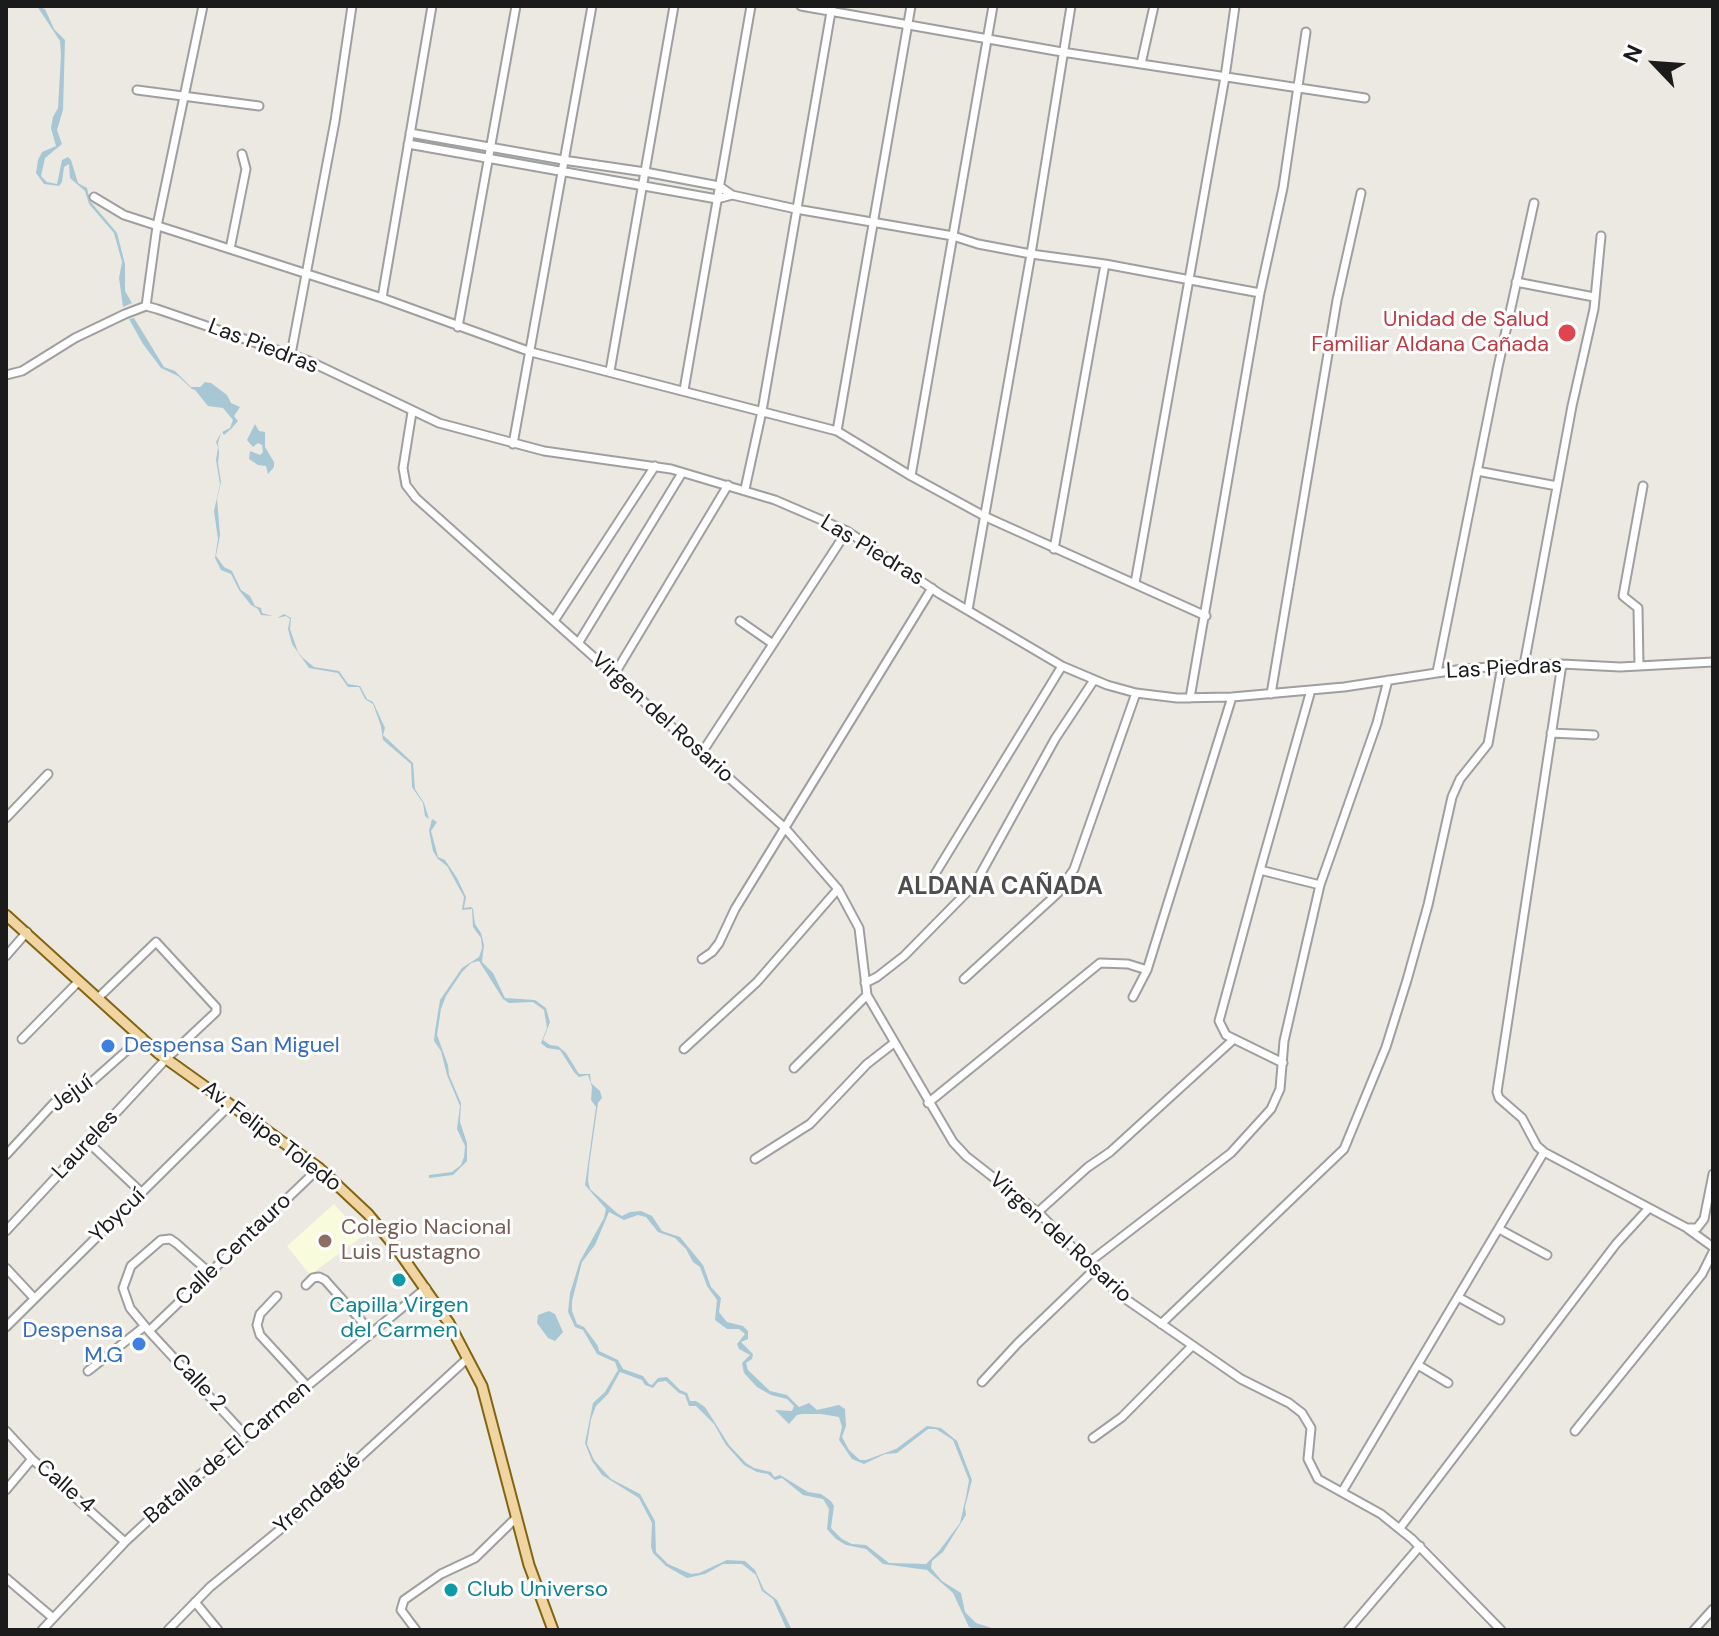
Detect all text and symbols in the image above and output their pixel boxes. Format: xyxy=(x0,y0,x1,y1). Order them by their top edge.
north arrow xyxy=(1615,24,1695,104)
text: N xyxy=(1616,40,1649,67)
place label: Unidad de Salud Familiar Aldana Cañada xyxy=(1311,307,1549,358)
street label: Las Piedras xyxy=(204,314,322,380)
marker: Unidad de Salud Familiar Aldana Cañada xyxy=(1556,322,1578,344)
street label: Las Piedras xyxy=(816,510,928,592)
street label: Virgen del Rosario xyxy=(585,647,739,789)
street label: Las Piedras xyxy=(1445,653,1563,685)
district label: ALDANA CAÑADA xyxy=(897,874,1103,902)
place label: Despensa San Miguel xyxy=(124,1033,340,1059)
marker: Despensa San Miguel xyxy=(99,1037,117,1055)
street label: Jejuí xyxy=(45,1070,99,1118)
street label: Av. Felipe Toledo xyxy=(196,1076,346,1198)
street label: Laureles xyxy=(47,1105,125,1185)
street label: Virgen del Rosario xyxy=(983,1167,1137,1309)
street label: Ybycuí xyxy=(85,1183,151,1249)
street label: Calle Centauro xyxy=(171,1188,297,1312)
place label: Colegio Nacional Luis Fustagno xyxy=(341,1215,511,1266)
marker: Colegio Nacional Luis Fustagno xyxy=(316,1232,334,1250)
marker: Capilla Virgen del Carmen xyxy=(390,1271,408,1289)
place label: Capilla Virgen del Carmen xyxy=(329,1293,469,1344)
place label: Despensa M.G xyxy=(22,1318,123,1370)
marker: Despensa M.G xyxy=(130,1335,148,1353)
street label: Calle 2 xyxy=(165,1349,231,1417)
street label: Batalla de El Carmen xyxy=(139,1376,317,1530)
street label: Yrendagüé xyxy=(269,1448,367,1540)
street label: Calle 4 xyxy=(30,1454,100,1520)
place label: Club Universo xyxy=(467,1577,608,1603)
marker: Club Universo xyxy=(442,1581,460,1599)

